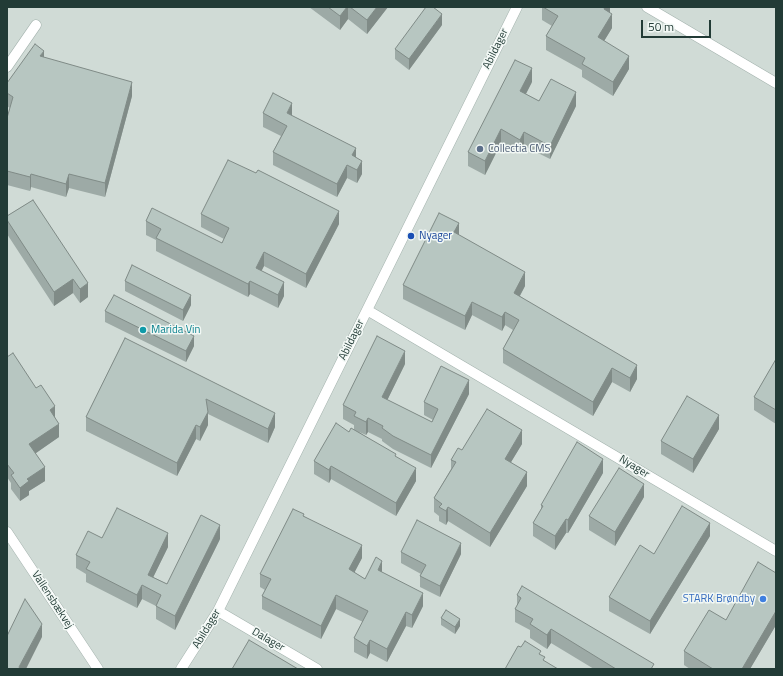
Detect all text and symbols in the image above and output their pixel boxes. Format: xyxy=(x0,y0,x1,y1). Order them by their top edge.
scale bar xyxy=(643,12,713,38)
text: 50 m xyxy=(648,17,674,36)
street label: Abildager xyxy=(481,26,511,72)
place label: Collectia CMS xyxy=(488,142,551,156)
marker: Collectia CMS xyxy=(475,144,485,154)
place label: Nyager xyxy=(419,229,452,243)
marker: Nyager xyxy=(406,231,416,241)
street label: Abildager xyxy=(337,317,367,363)
place label: Marida Vin xyxy=(151,323,200,337)
marker: Marida Vin xyxy=(138,325,148,335)
street label: Nyager xyxy=(616,453,652,481)
street label: Vallensbækvej xyxy=(28,569,76,631)
place label: STARK Brøndby xyxy=(683,592,755,606)
marker: STARK Brøndby xyxy=(758,594,768,604)
street label: Abildager xyxy=(190,607,224,651)
street label: Dalager xyxy=(249,625,287,655)

